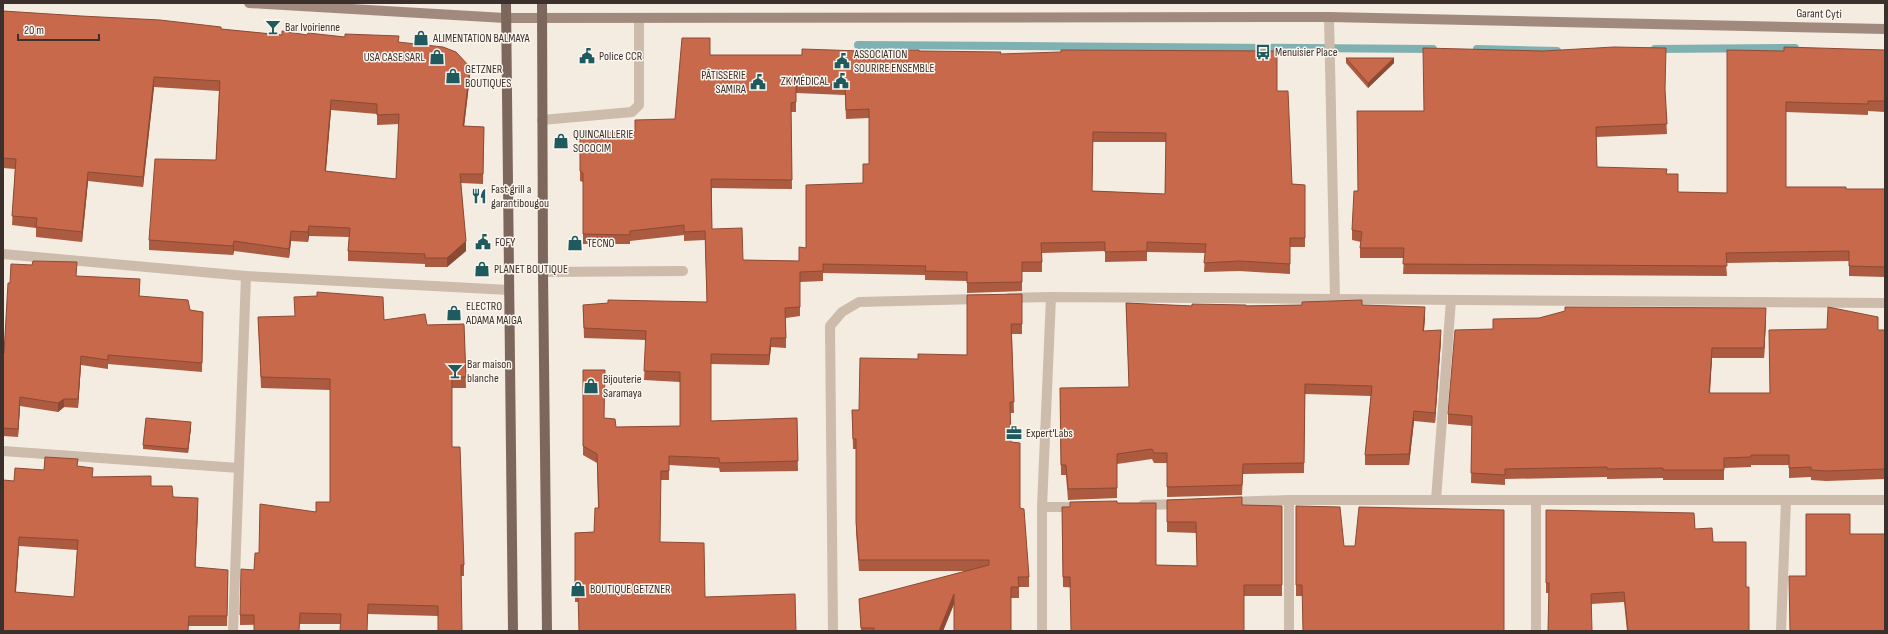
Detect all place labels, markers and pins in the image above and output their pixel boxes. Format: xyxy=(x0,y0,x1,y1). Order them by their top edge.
bar icon: Bar Ivoirienne xyxy=(264,18,282,36)
place label: Bar Ivoirienne xyxy=(285,20,340,35)
shop icon: ALIMENTATION BALMAYA xyxy=(412,29,430,47)
place label: ALIMENTATION BALMAYA xyxy=(432,31,531,46)
bus stop icon: Menuisier Place xyxy=(1254,43,1272,61)
place label: Menuisier Place xyxy=(1275,45,1338,60)
public building icon: Police CCR xyxy=(578,47,596,65)
place label: ASSOCIATION SOURIRE ENSEMBLE xyxy=(853,47,934,76)
shop icon: USA CASE SARL xyxy=(428,48,446,66)
place label: Police CCR xyxy=(599,49,643,64)
place label: USA CASE SARL xyxy=(364,50,426,65)
public building icon: ASSOCIATION SOURIRE ENSEMBLE xyxy=(833,52,851,70)
place label: GETZNER BOUTIQUES xyxy=(465,62,511,91)
shop icon: GETZNER BOUTIQUES xyxy=(444,67,462,85)
place label: PÂTISSERIE SAMIRA xyxy=(701,68,747,97)
public building icon: ZK MÉDICAL xyxy=(832,72,850,90)
public building icon: PÂTISSERIE SAMIRA xyxy=(749,73,767,91)
place label: ZK MÉDICAL xyxy=(781,74,830,89)
place label: QUINCAILLERIE SOCOCIM xyxy=(573,127,634,156)
shop icon: QUINCAILLERIE SOCOCIM xyxy=(552,132,570,150)
place label: Fast grill a garantibougou xyxy=(491,182,549,211)
restaurant icon: Fast grill a garantibougou xyxy=(470,187,488,205)
public building icon: FOFY xyxy=(474,233,492,251)
shop icon: TECNO xyxy=(566,234,584,252)
place label: FOFY xyxy=(495,235,515,250)
place label: TECNO xyxy=(587,236,615,251)
shop icon: PLANET BOUTIQUE xyxy=(473,260,491,278)
place label: PLANET BOUTIQUE xyxy=(494,262,568,277)
place label: ELECTRO ADAMA MAIGA xyxy=(465,299,523,328)
shop icon: ELECTRO ADAMA MAIGA xyxy=(445,304,463,322)
place label: Bar maison blanche xyxy=(467,357,511,386)
bar icon: Bar maison blanche xyxy=(446,362,464,380)
place label: Bijouterie Saramaya xyxy=(603,372,642,401)
shop icon: Bijouterie Saramaya xyxy=(582,377,600,395)
office icon: Expert'Labs xyxy=(1005,424,1023,442)
place label: Expert'Labs xyxy=(1026,426,1073,441)
shop icon: BOUTIQUE GETZNER xyxy=(569,580,587,598)
place label: BOUTIQUE GETZNER xyxy=(590,582,671,597)

